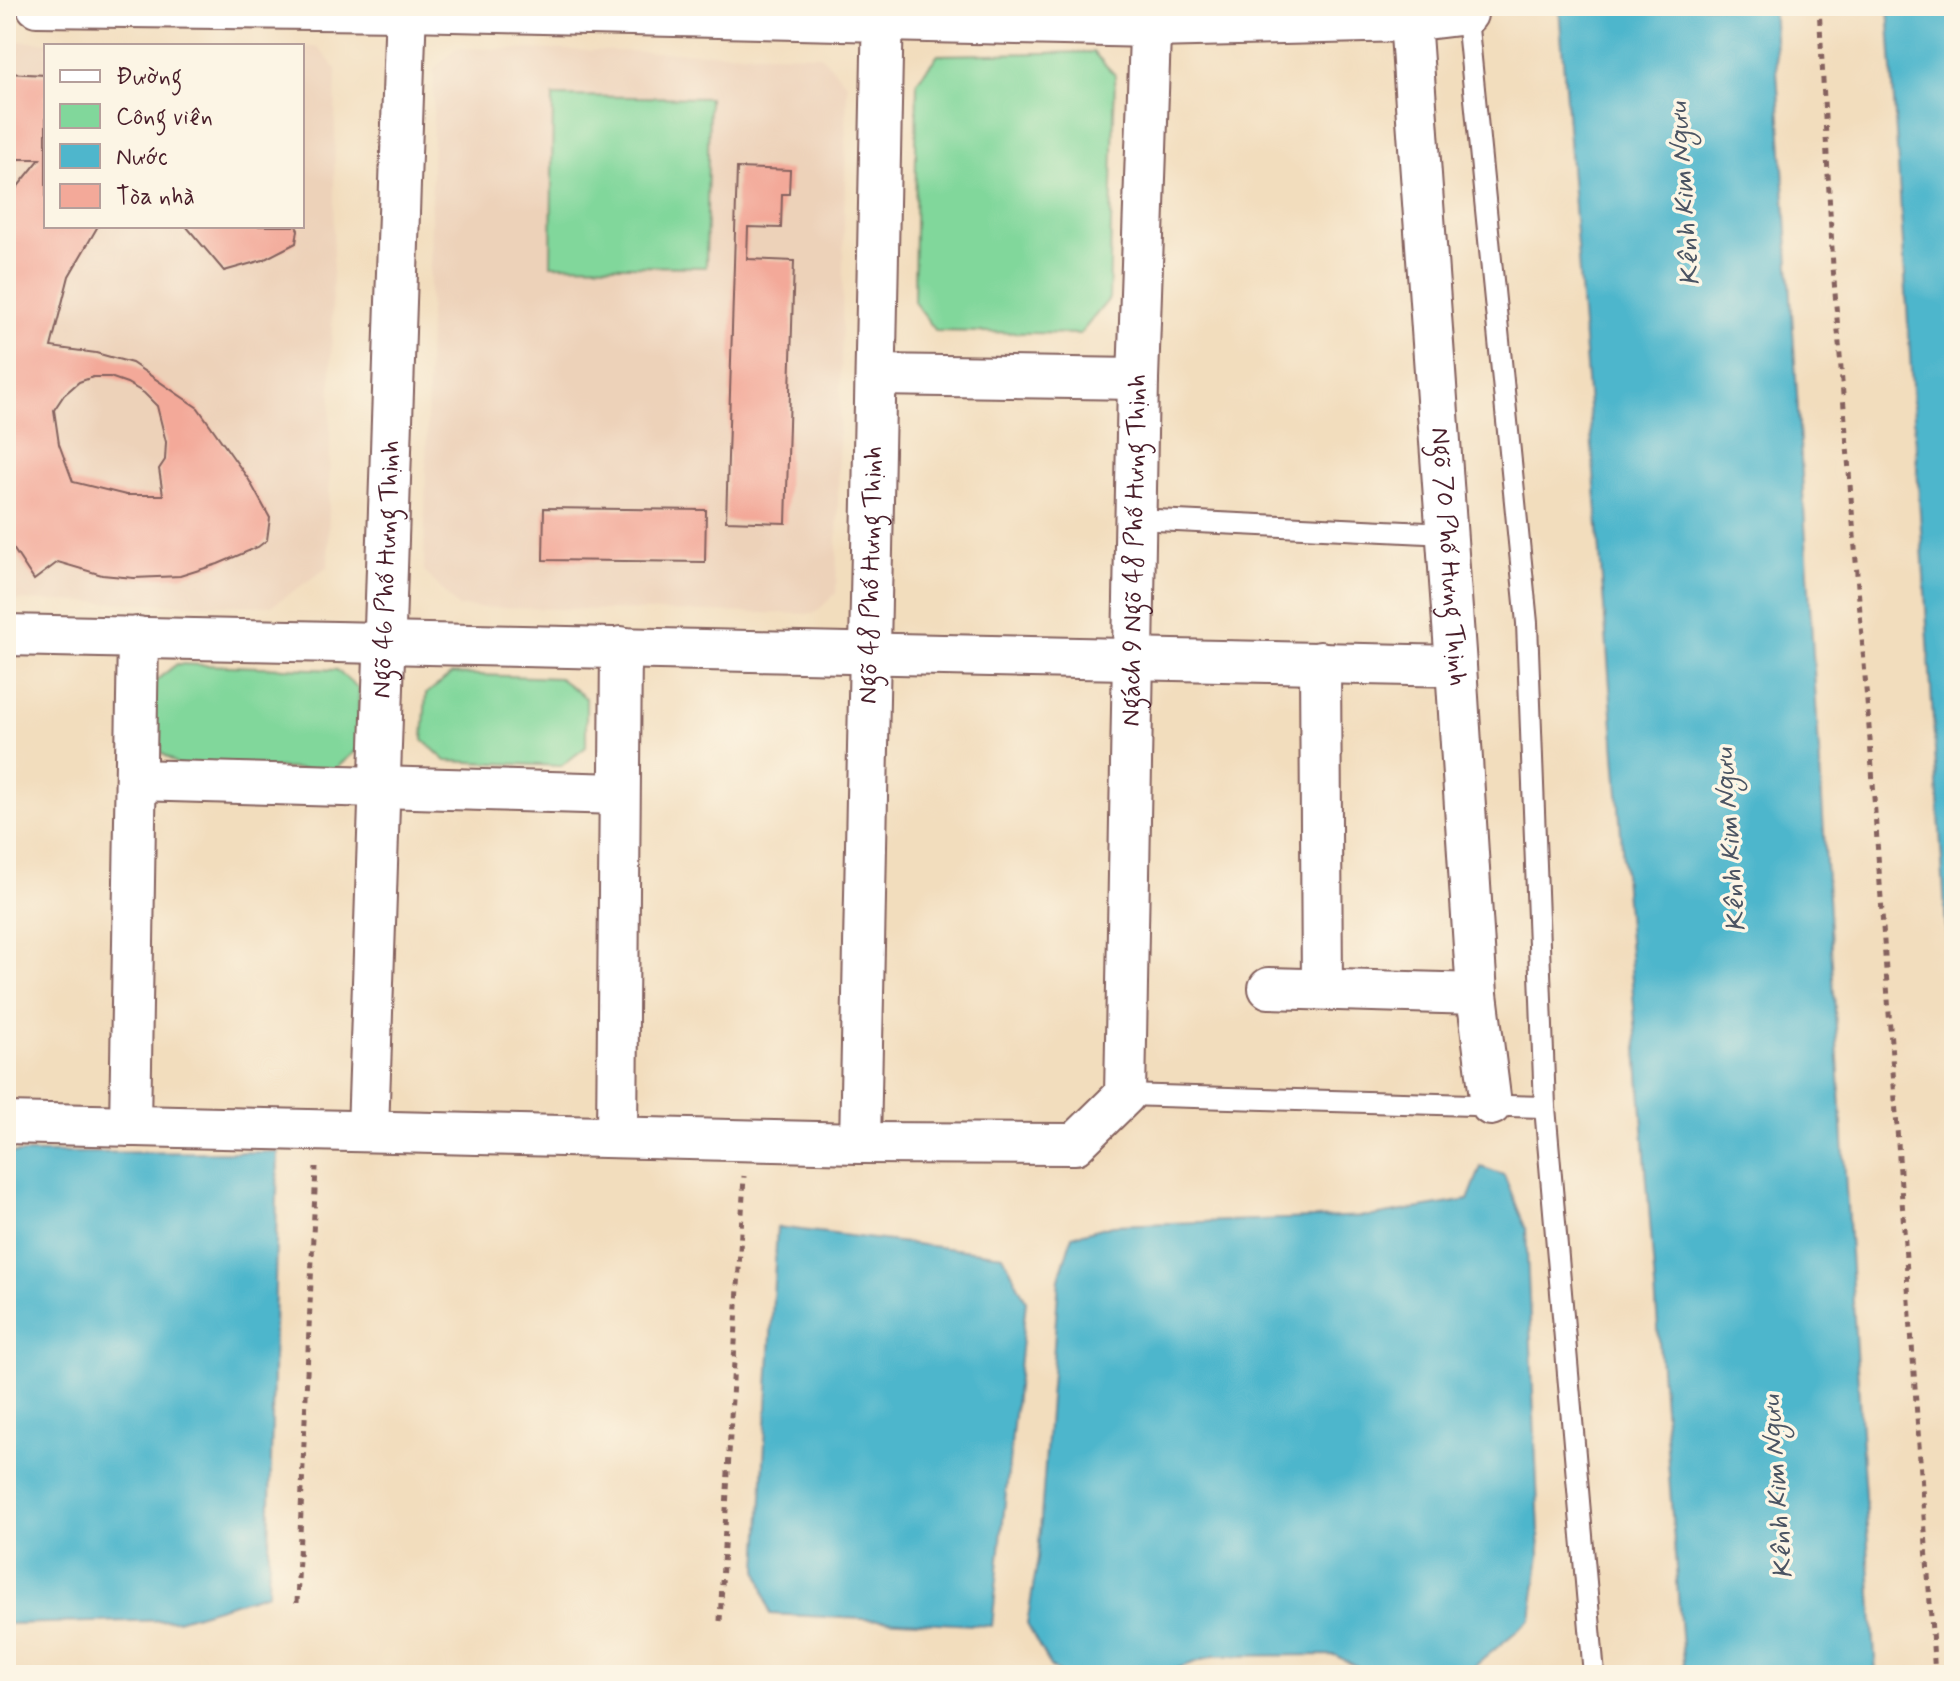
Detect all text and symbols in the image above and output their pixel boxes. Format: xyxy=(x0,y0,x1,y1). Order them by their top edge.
legend xyxy=(44,44,304,228)
text: Đường xyxy=(116,62,182,96)
water label: Kênh Kim Ngưu xyxy=(1660,99,1712,287)
text: Công viên xyxy=(116,102,213,136)
text: Nước xyxy=(116,142,168,173)
text: Tòa nhà xyxy=(116,182,195,213)
street label: Ngách 9 Ngõ 48 Phố Hưng Thịnh xyxy=(1115,374,1157,727)
street label: Ngõ 70 Phố Hưng Thịnh xyxy=(1420,426,1474,687)
street label: Ngõ 46 Phố Hưng Thịnh xyxy=(366,440,409,699)
street label: Ngõ 48 Phố Hưng Thịnh xyxy=(852,446,893,705)
water label: Kênh Kim Ngưu xyxy=(1706,745,1758,933)
water label: Kênh Kim Ngưu xyxy=(1753,1392,1805,1580)

